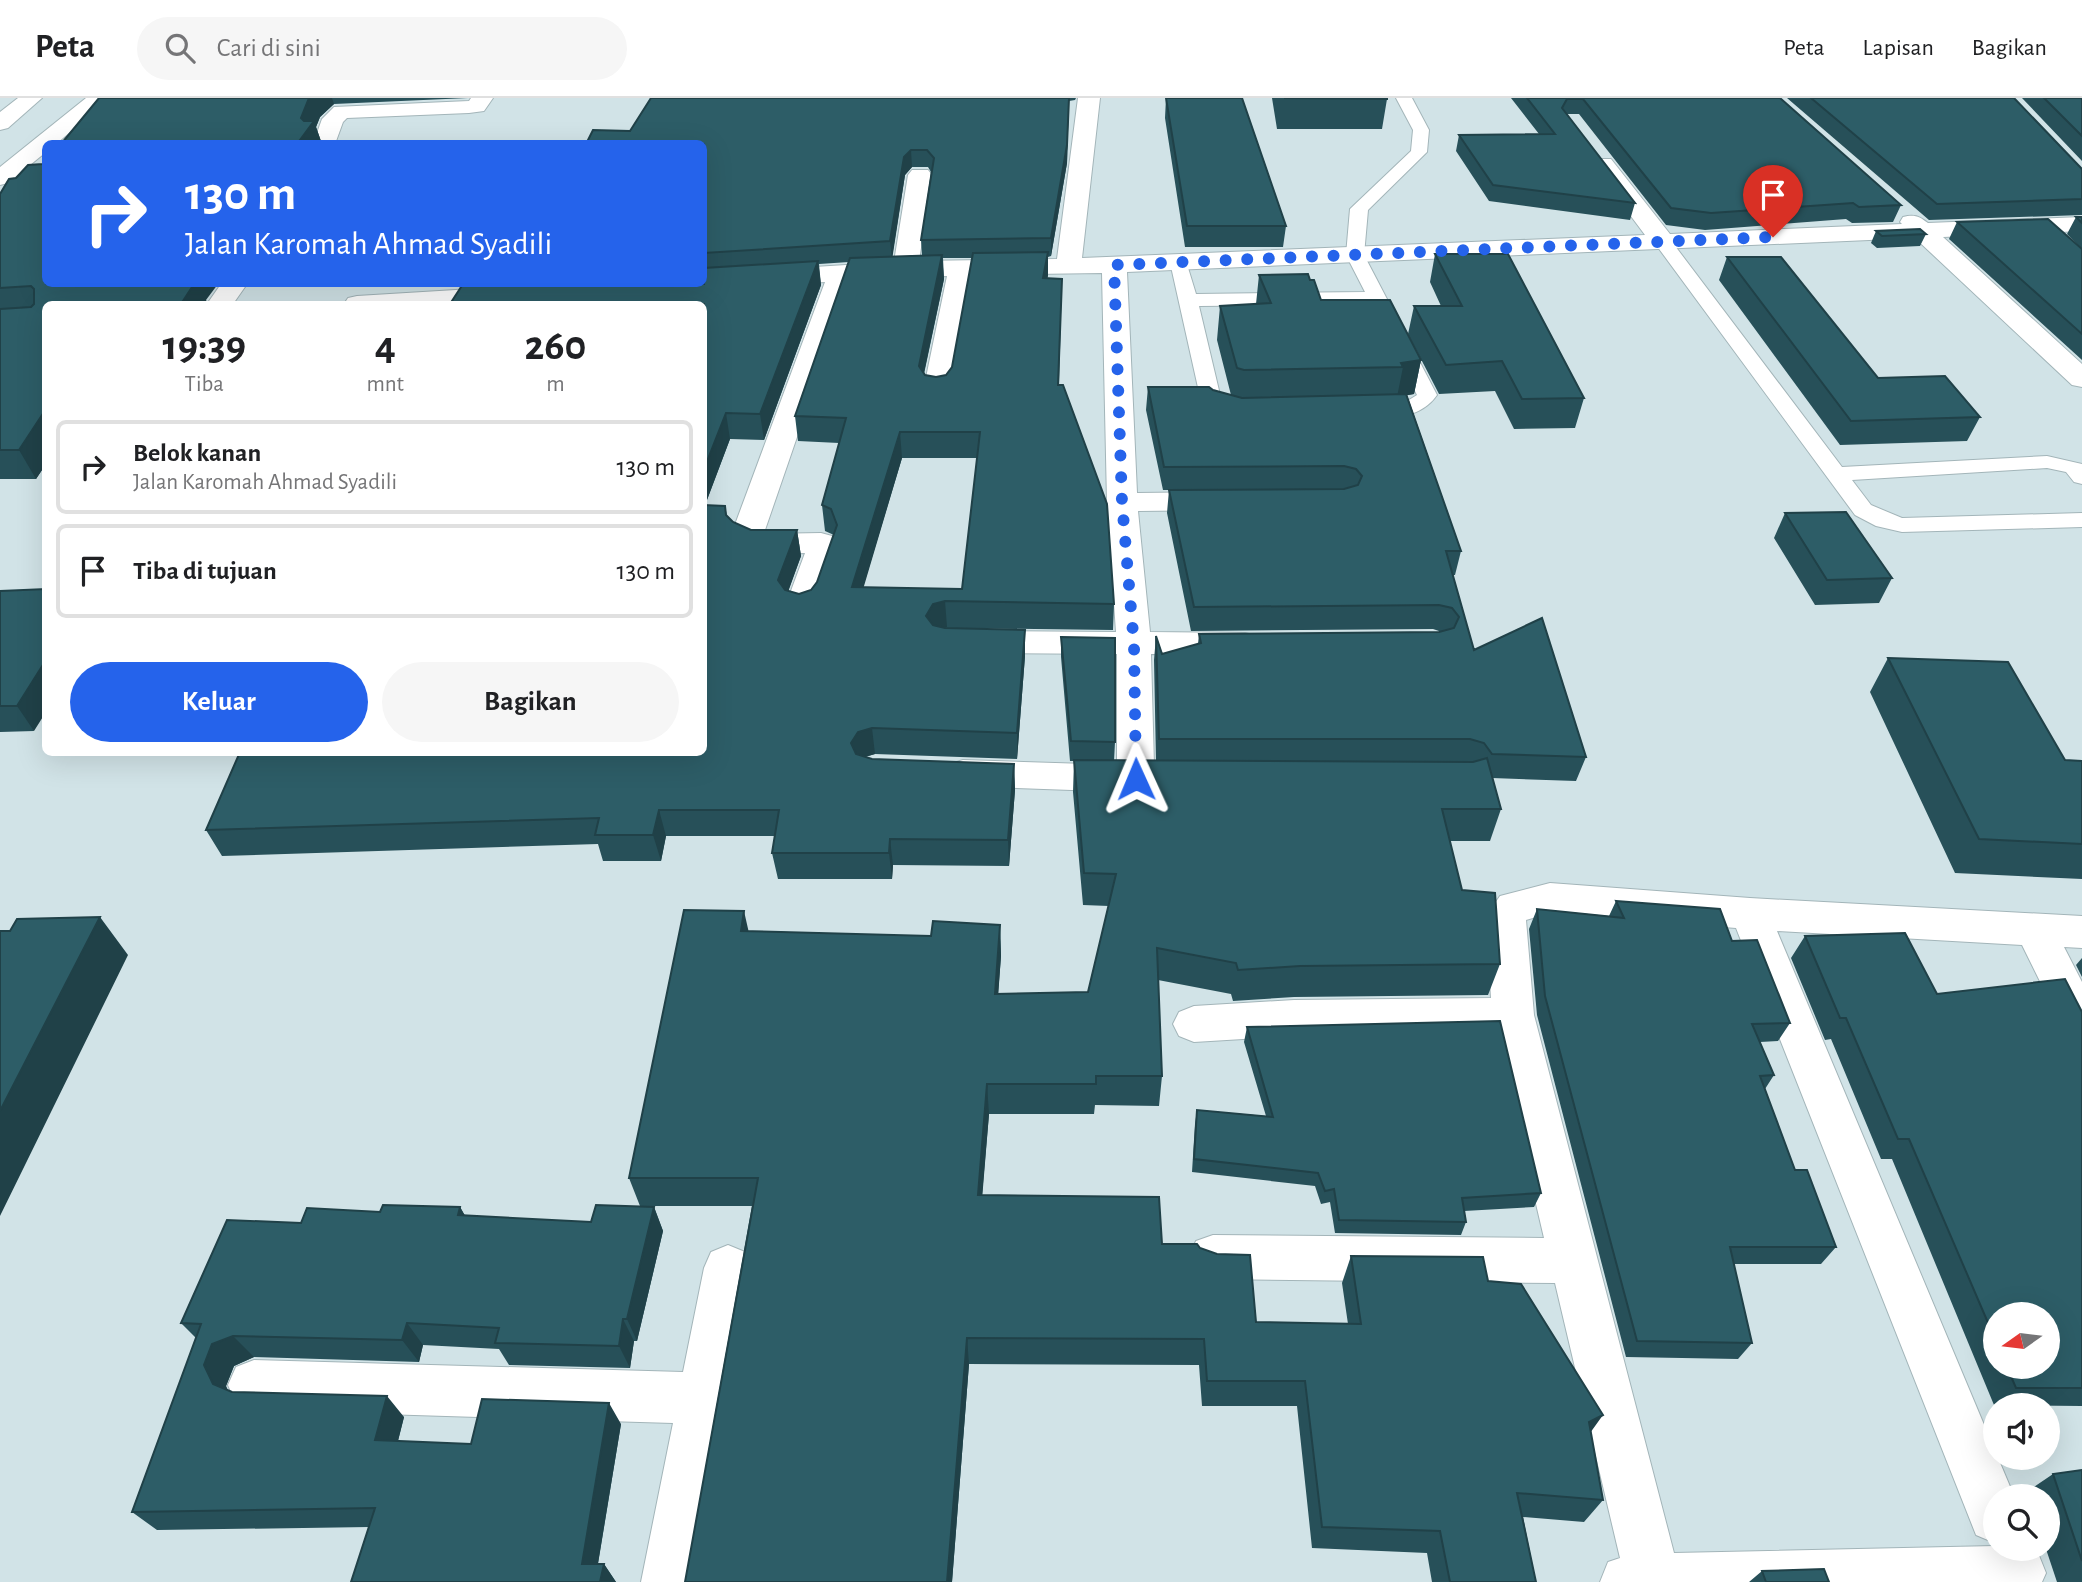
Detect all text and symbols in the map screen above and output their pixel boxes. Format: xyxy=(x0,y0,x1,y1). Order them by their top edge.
search box xyxy=(137,17,627,80)
icon: search xyxy=(161,29,199,67)
text: Peta xyxy=(35,31,95,64)
text: Cari di sini xyxy=(217,35,321,61)
text: Peta xyxy=(1783,36,1825,60)
text: Lapisan xyxy=(1863,36,1934,60)
text: Bagikan xyxy=(1972,36,2047,60)
pin xyxy=(1743,165,1803,237)
icon: right xyxy=(70,168,161,259)
text: 130 m xyxy=(185,170,296,219)
icon: arrive xyxy=(1754,176,1792,214)
text: Jalan Karomah Ahmad Syadili xyxy=(185,228,552,260)
text: 19:39 xyxy=(163,325,246,367)
text: 4 xyxy=(375,325,396,367)
text: 260 xyxy=(524,325,586,367)
text: Tiba xyxy=(185,373,224,396)
text: mnt xyxy=(367,373,404,396)
text: m xyxy=(546,373,565,396)
text: Belok kanan xyxy=(133,440,261,466)
icon: right xyxy=(74,448,112,486)
text: 130 m xyxy=(617,454,675,480)
text: Jalan Karomah Ahmad Syadili xyxy=(133,471,397,494)
icon: arrive xyxy=(74,552,112,590)
text: Tiba di tujuan xyxy=(133,558,277,584)
text: 130 m xyxy=(617,558,675,584)
button: Keluar xyxy=(70,662,368,742)
button: Bagikan xyxy=(382,662,679,742)
position arrow xyxy=(1099,742,1173,816)
north arrow xyxy=(1983,1302,2060,1379)
map controls xyxy=(1983,1302,2060,1561)
button: sound xyxy=(1983,1393,2060,1470)
button: search xyxy=(1983,1484,2060,1561)

